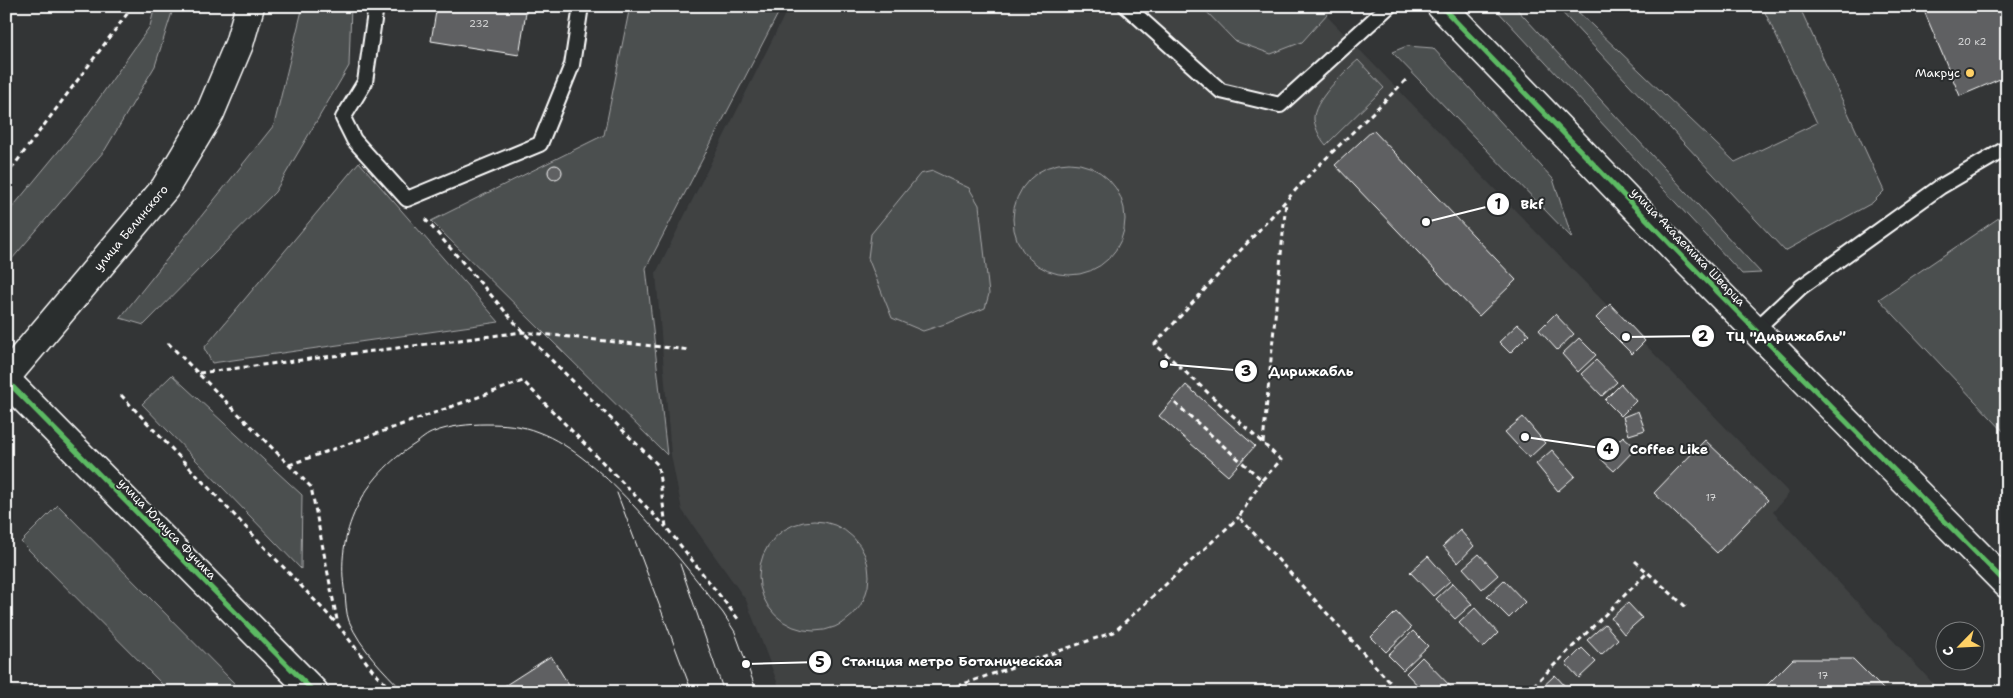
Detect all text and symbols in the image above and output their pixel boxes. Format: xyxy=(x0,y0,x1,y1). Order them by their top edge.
house number: 232 xyxy=(469,17,489,30)
house number: 20 к2 xyxy=(1957,35,1987,48)
place label: Макрус xyxy=(1915,65,1960,81)
marker: Макрус xyxy=(1964,67,1976,79)
street label: улица Белинского xyxy=(90,182,172,274)
street label: улица Академика Шварца xyxy=(1627,184,1749,310)
callout: Bkf xyxy=(1486,190,1554,219)
text: 1 xyxy=(1495,194,1502,214)
text: Bkf xyxy=(1520,195,1544,213)
callout: ТЦ "Дирижабль" xyxy=(1691,321,1856,350)
text: 2 xyxy=(1698,326,1709,346)
text: ТЦ "Дирижабль" xyxy=(1726,327,1846,345)
callout: Дирижабль xyxy=(1233,356,1363,385)
text: 3 xyxy=(1241,361,1251,381)
text: Дирижабль xyxy=(1269,362,1354,380)
callout: Coffee Like xyxy=(1595,434,1719,463)
text: 4 xyxy=(1603,439,1614,459)
text: Coffee Like xyxy=(1630,440,1708,458)
street label: улица Юлиуса Фучика xyxy=(114,475,220,584)
house number: 17 xyxy=(1706,491,1716,504)
north arrow xyxy=(1936,620,1986,670)
text: С xyxy=(1938,644,1958,659)
callout: Станция метро Ботаническая xyxy=(807,647,1073,676)
text: 5 xyxy=(815,652,825,672)
text: Станция метро Ботаническая xyxy=(842,652,1062,670)
house number: 17 xyxy=(1818,669,1828,682)

